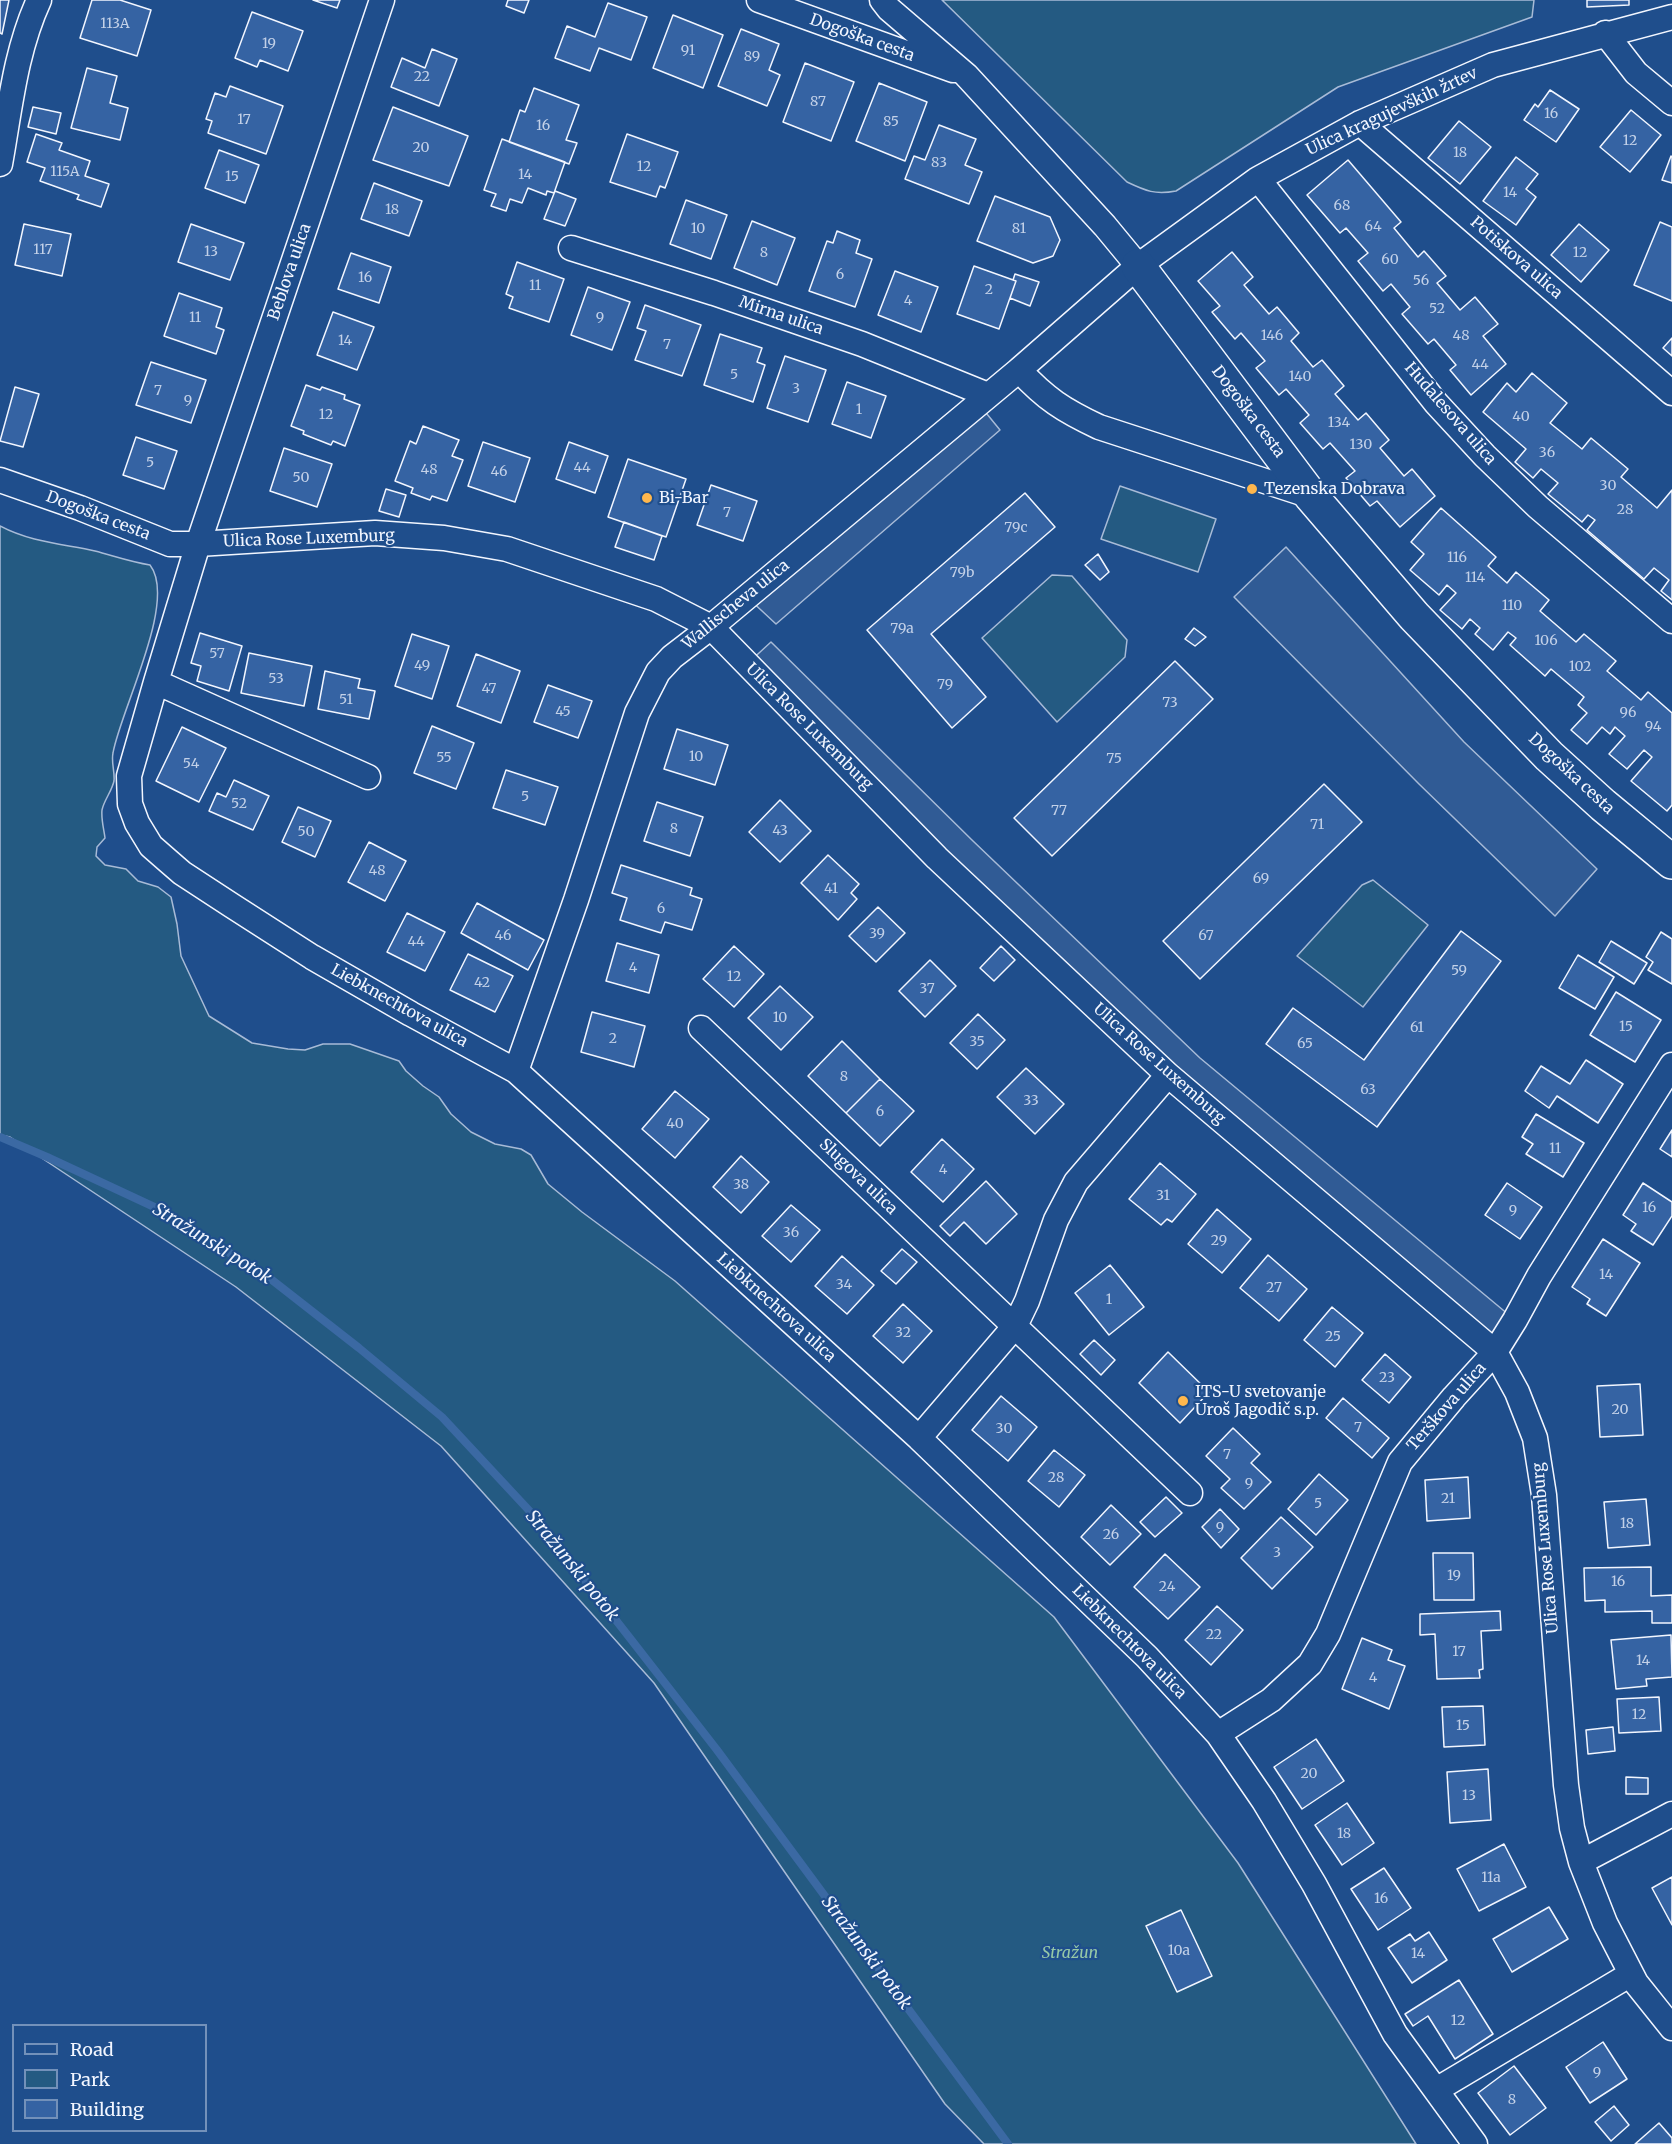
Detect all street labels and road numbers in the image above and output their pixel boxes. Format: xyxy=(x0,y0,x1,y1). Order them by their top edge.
street label: Dogoška cesta xyxy=(807,10,917,66)
street label: Ulica kragujevških žrtev xyxy=(1303,64,1481,160)
street label: Potiskova ulica xyxy=(1466,213,1566,303)
street label: Beblova ulica xyxy=(264,221,316,323)
street label: Mirna ulica xyxy=(736,293,826,339)
street label: Hudalesova ulica xyxy=(1400,359,1500,469)
street label: Dogoška cesta xyxy=(1207,362,1289,462)
street label: Dogoška cesta xyxy=(43,487,153,545)
street label: Ulica Rose Luxemburg xyxy=(223,526,395,552)
street label: Wallischeva ulica xyxy=(679,556,793,654)
street label: Ulica Rose Luxemburg xyxy=(742,660,876,794)
street label: Dogoška cesta xyxy=(1524,729,1618,819)
street label: Liebknechtova ulica xyxy=(327,960,471,1052)
street label: Ulica Rose Luxemburg xyxy=(1089,999,1229,1129)
street label: Slugova ulica xyxy=(815,1135,901,1219)
street label: Liebknechtova ulica xyxy=(713,1250,839,1366)
street label: Terškova ulica xyxy=(1403,1359,1491,1455)
street label: Ulica Rose Luxemburg xyxy=(1529,1462,1563,1634)
street label: Liebknechtova ulica xyxy=(1068,1581,1190,1703)

